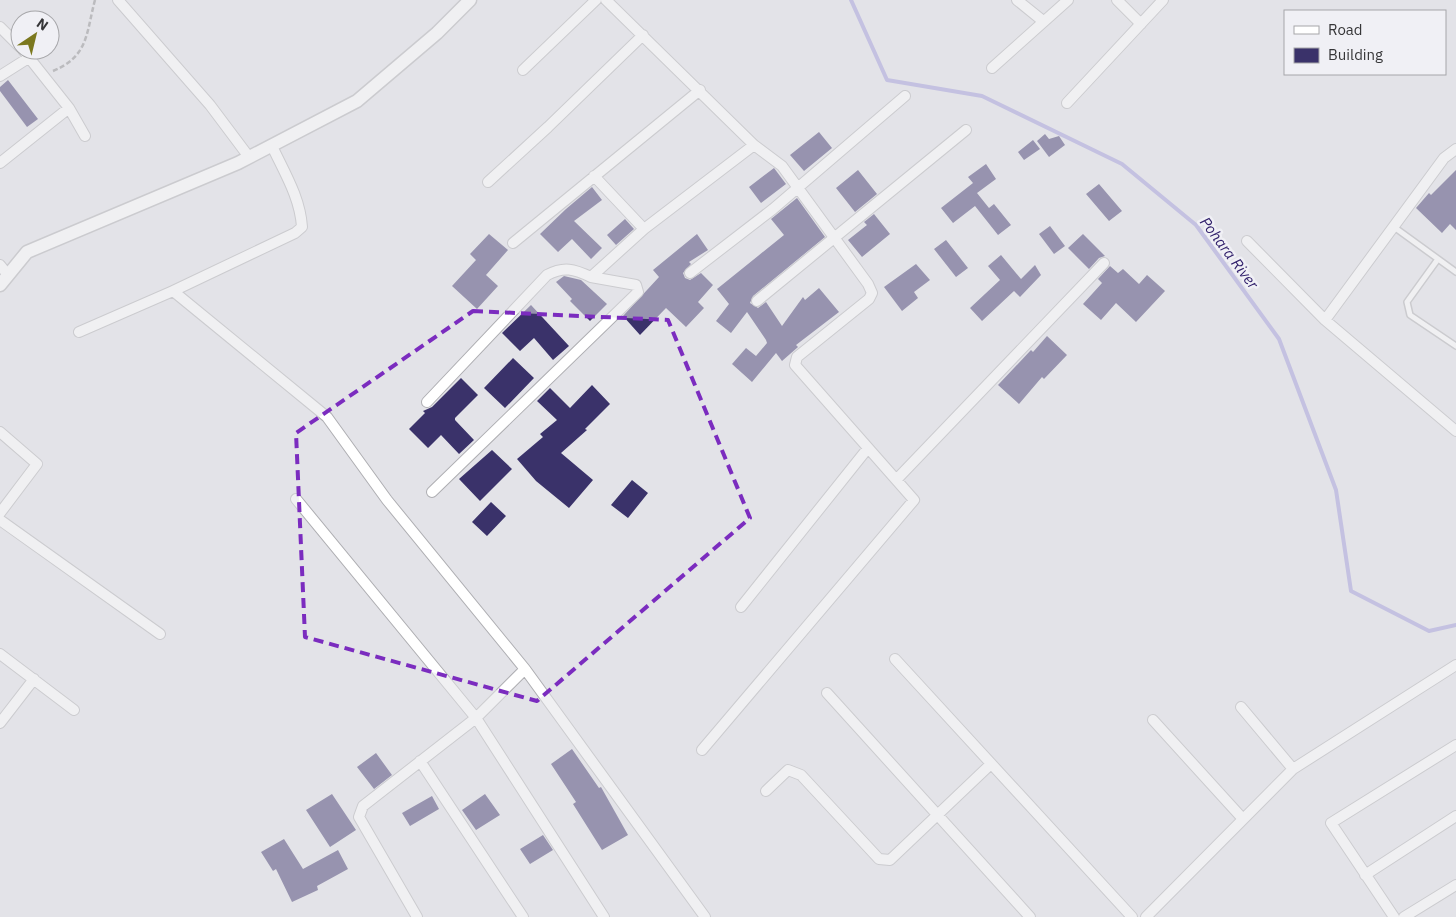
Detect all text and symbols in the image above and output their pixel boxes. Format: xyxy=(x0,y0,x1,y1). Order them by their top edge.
north arrow xyxy=(10,10,60,60)
legend xyxy=(1284,10,1446,75)
text: N xyxy=(33,14,52,35)
text: Road xyxy=(1328,20,1363,39)
text: Building xyxy=(1328,45,1383,64)
water label: Pohara River xyxy=(1196,213,1263,293)

